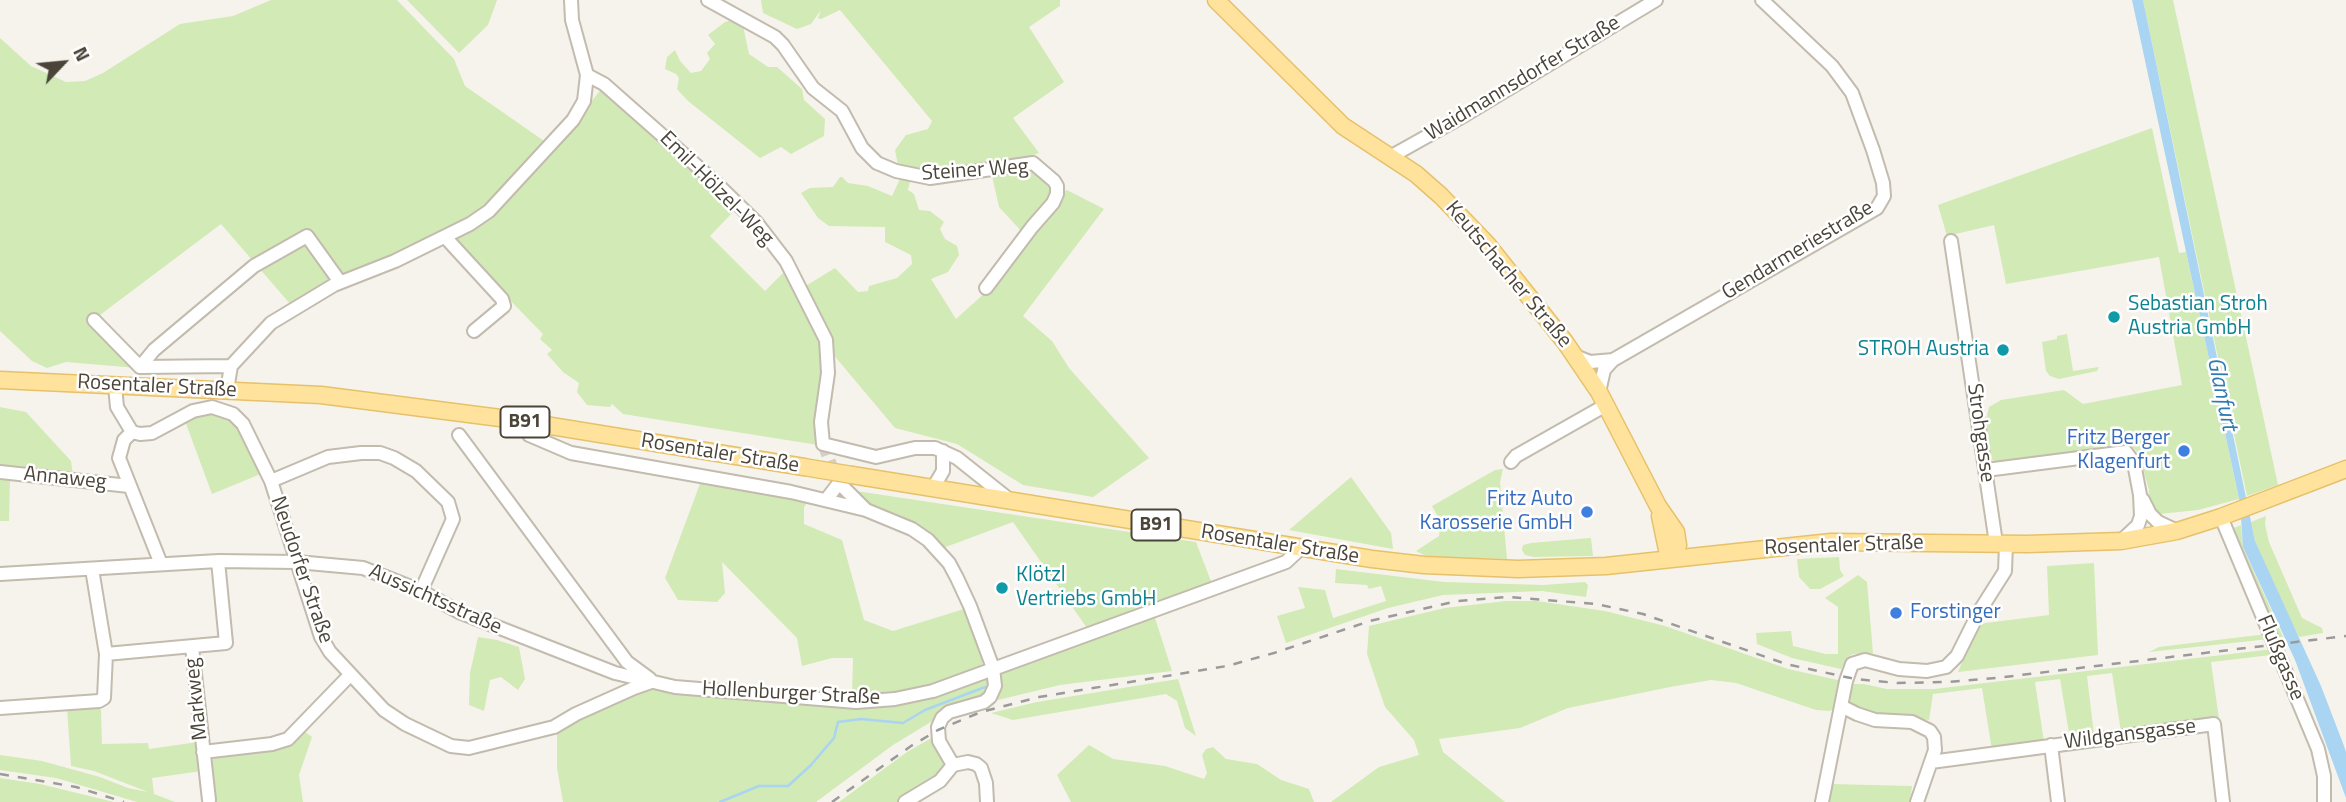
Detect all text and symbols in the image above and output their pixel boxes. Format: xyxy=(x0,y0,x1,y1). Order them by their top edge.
street label: Waidmannsdorfer Straße xyxy=(1421,11,1625,147)
north arrow xyxy=(28,28,98,98)
text: N xyxy=(66,41,98,66)
street label: Emil-Hölzel-Weg xyxy=(654,127,778,251)
street label: Steiner Weg xyxy=(921,155,1029,187)
street label: Gendarmeriestraße xyxy=(1718,196,1878,306)
street label: Keutschacher Straße xyxy=(1439,197,1577,353)
place label: Sebastian Stroh Austria GmbH xyxy=(2128,292,2268,342)
marker: Sebastian Stroh Austria GmbH xyxy=(2106,309,2122,325)
place label: STROH Austria xyxy=(1858,337,1989,363)
marker: STROH Austria xyxy=(1995,342,2011,358)
water label: Glanfurt xyxy=(2200,355,2242,433)
street label: Rosentaler Straße xyxy=(77,370,237,404)
street label: Strohgasse xyxy=(1961,382,1999,484)
road number: B91 xyxy=(500,406,550,438)
place label: Fritz Berger Klagenfurt xyxy=(2067,426,2170,476)
street label: Rosentaler Straße xyxy=(639,429,801,479)
marker: Fritz Berger Klagenfurt xyxy=(2176,443,2192,459)
street label: Annaweg xyxy=(22,462,108,496)
place label: Fritz Auto Karosserie GmbH xyxy=(1420,487,1573,537)
street label: Neudorfer Straße xyxy=(264,493,338,647)
marker: Fritz Auto Karosserie GmbH xyxy=(1579,504,1595,520)
road number: B91 xyxy=(1132,510,1180,540)
street label: Rosentaler Straße xyxy=(1199,520,1361,570)
street label: Rosentaler Straße xyxy=(1764,531,1924,561)
street label: Aussichtsstraße xyxy=(365,559,505,641)
place label: Klötzl Vertriebs GmbH xyxy=(1016,563,1156,613)
marker: Klötzl Vertriebs GmbH xyxy=(994,580,1010,596)
place label: Forstinger xyxy=(1910,600,2001,626)
marker: Forstinger xyxy=(1888,605,1904,621)
street label: Flußgasse xyxy=(2251,611,2309,705)
street label: Markweg xyxy=(180,657,214,741)
street label: Hollenburger Straße xyxy=(701,677,881,711)
street label: Wildgansgasse xyxy=(2063,714,2197,756)

